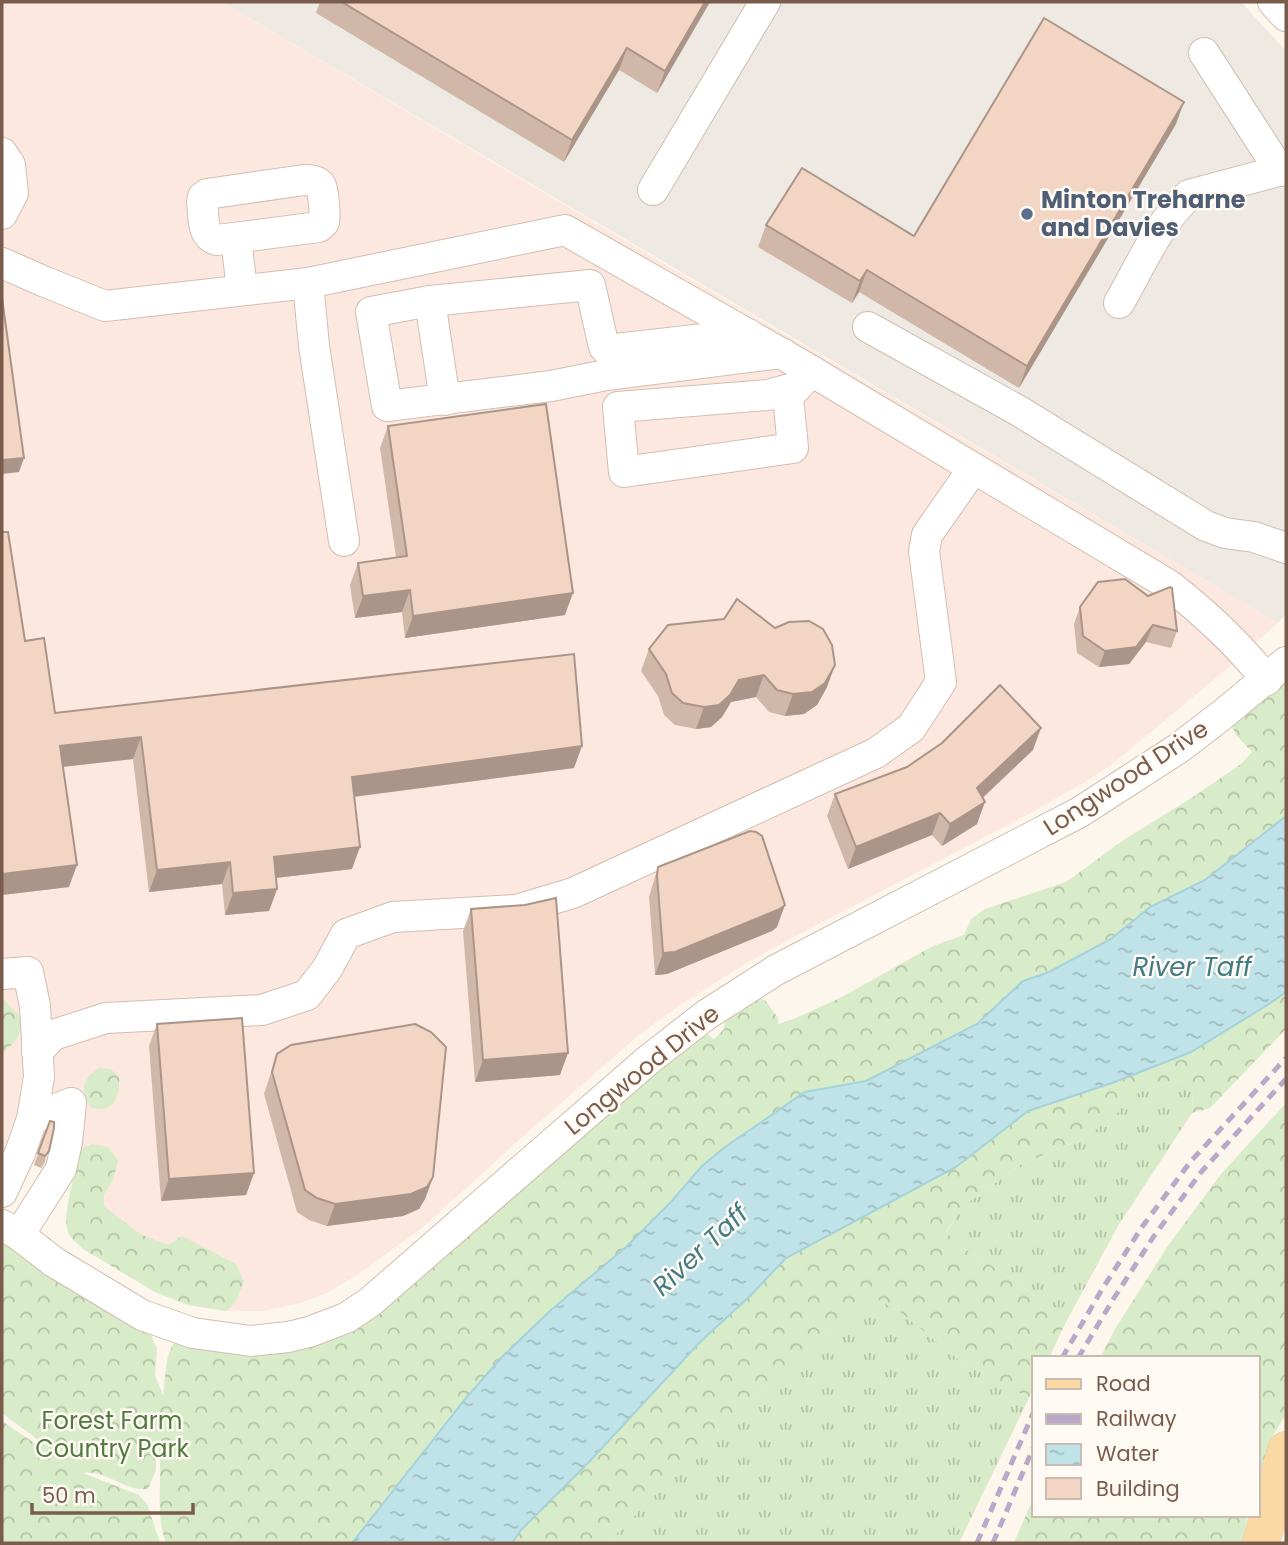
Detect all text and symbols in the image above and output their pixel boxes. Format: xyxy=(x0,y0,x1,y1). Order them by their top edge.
place label: Minton Treharne and Davies xyxy=(1041,183,1246,244)
marker: Minton Treharne and Davies xyxy=(1019,206,1035,222)
street label: Longwood Drive xyxy=(1037,712,1215,843)
water label: River Taff xyxy=(1132,949,1253,985)
street label: Longwood Drive xyxy=(557,997,726,1142)
water label: River Taff xyxy=(644,1195,757,1304)
legend xyxy=(1032,1356,1260,1517)
text: Road xyxy=(1096,1369,1151,1398)
park label: Forest Farm Country Park xyxy=(35,1404,189,1465)
text: Railway xyxy=(1096,1404,1177,1433)
text: Water xyxy=(1096,1439,1159,1468)
scale bar xyxy=(32,1472,192,1516)
text: Building xyxy=(1096,1474,1180,1503)
text: 50 m xyxy=(42,1481,96,1510)

